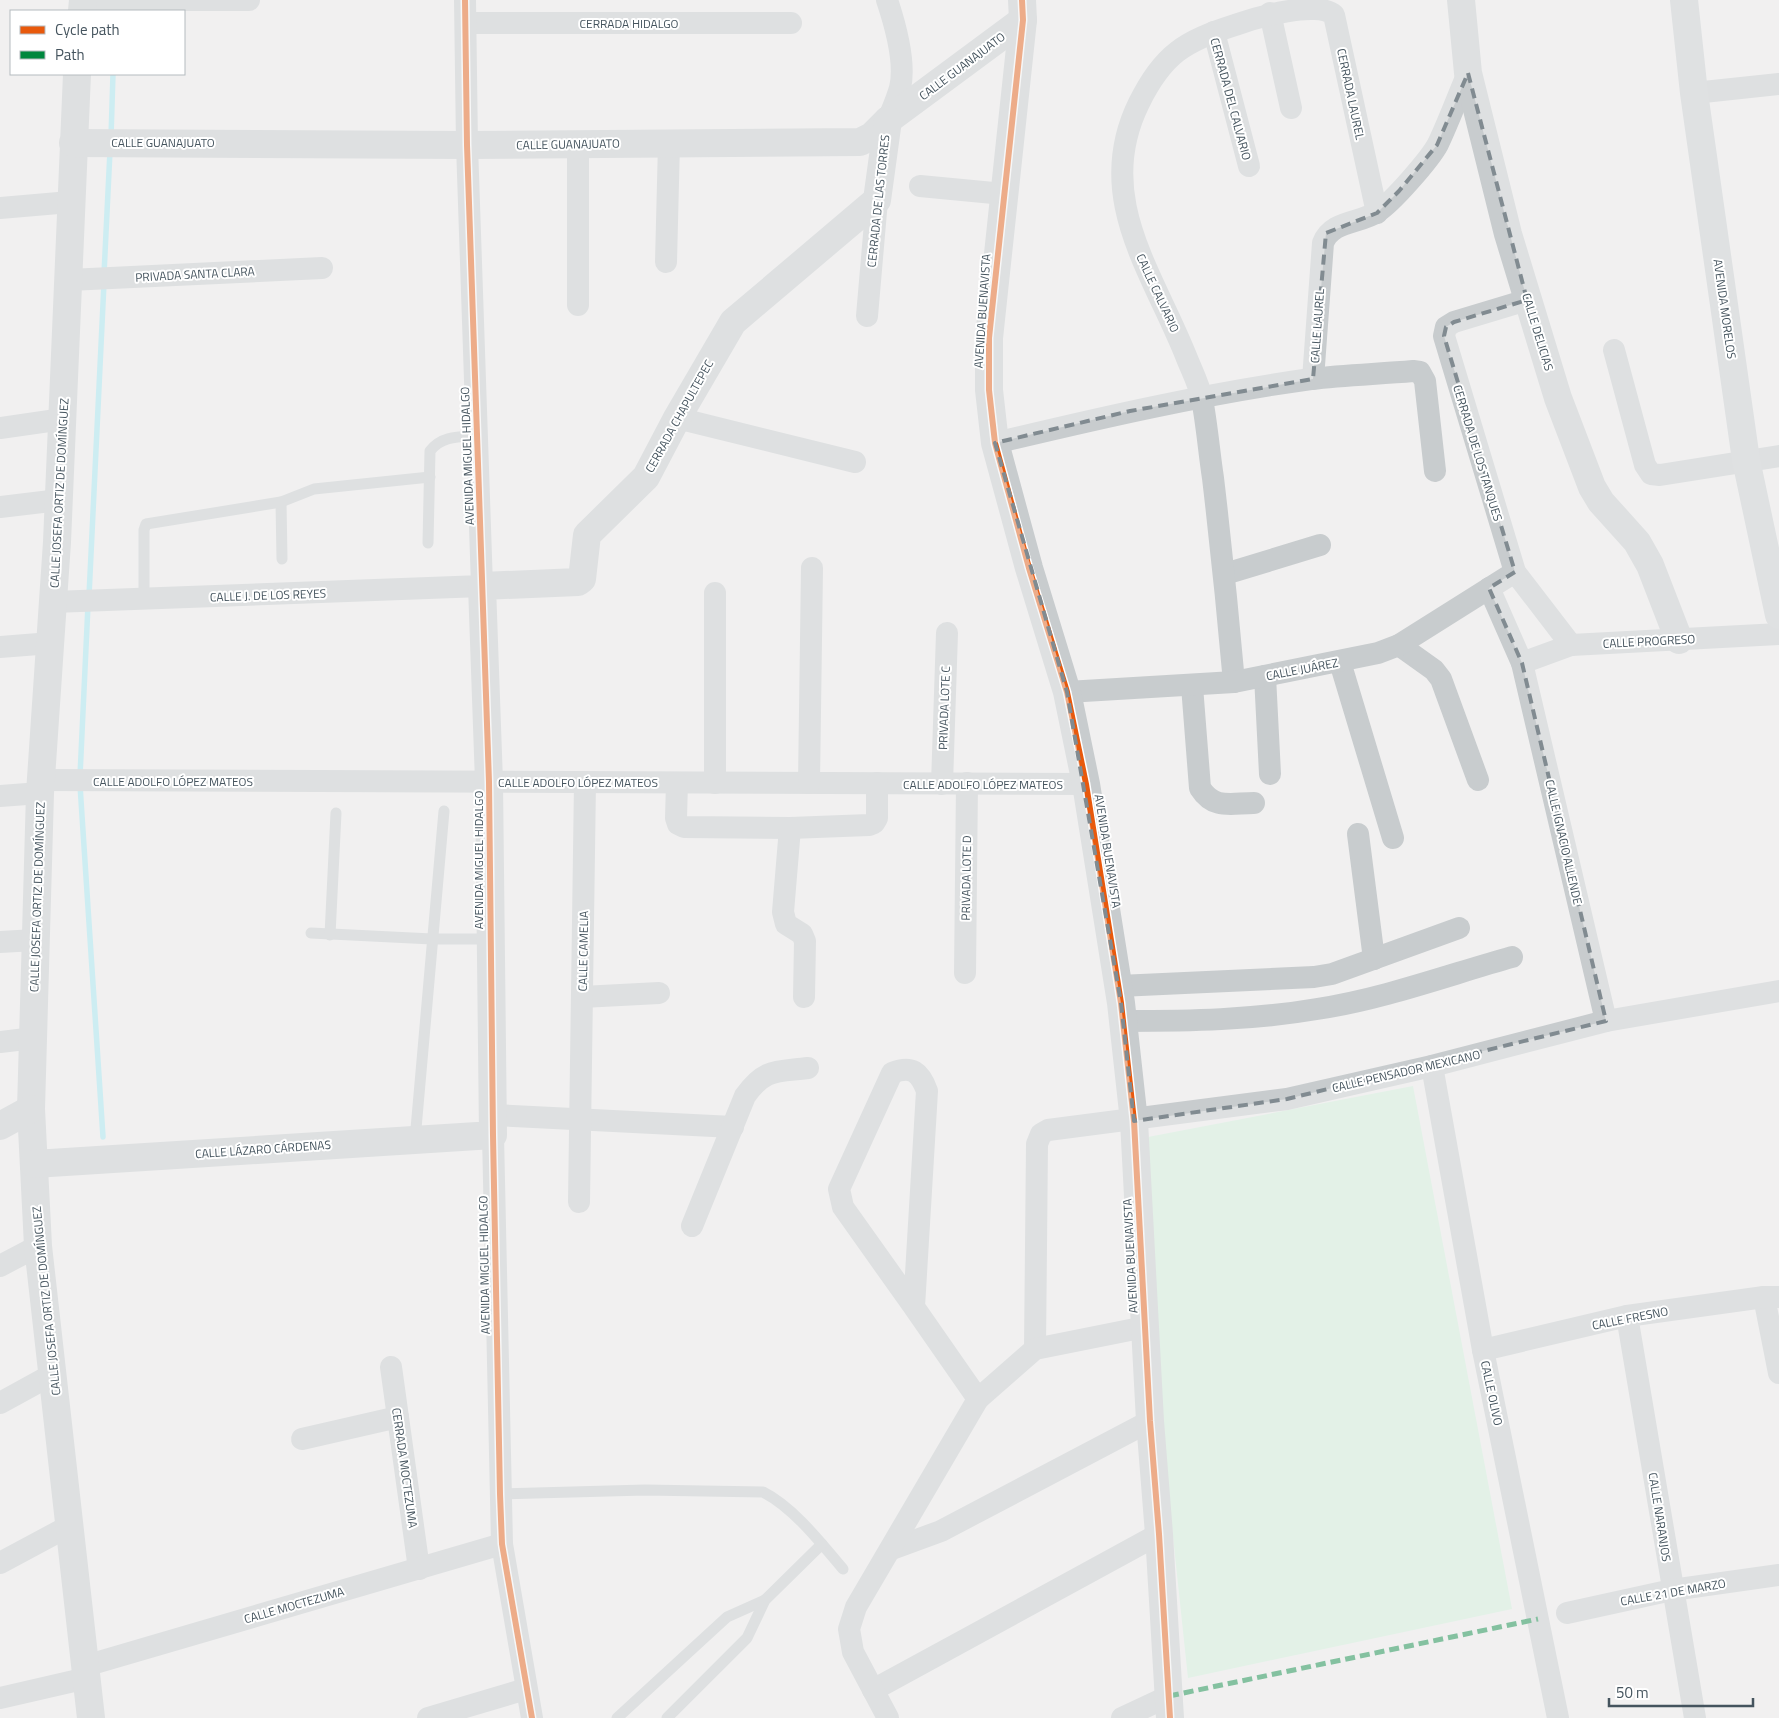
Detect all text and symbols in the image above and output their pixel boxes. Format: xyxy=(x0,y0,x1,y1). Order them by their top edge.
legend xyxy=(10,10,185,75)
street label: CERRADA HIDALGO xyxy=(580,14,679,33)
text: Cycle path xyxy=(55,18,120,41)
street label: CALLE GUANAJUATO xyxy=(915,27,1009,105)
street label: CERRADA DEL CALVARIO xyxy=(1206,36,1256,162)
text: Path xyxy=(55,43,85,66)
street label: CERRADA LAUREL xyxy=(1332,47,1370,142)
street label: CALLE GUANAJUATO xyxy=(111,133,215,152)
street label: CALLE GUANAJUATO xyxy=(516,134,620,154)
street label: CERRADA DE LAS TORRES xyxy=(862,134,894,268)
street label: CALLE CALVARIO xyxy=(1131,250,1185,336)
street label: AVENIDA BUENAVISTA xyxy=(969,253,995,369)
street label: AVENIDA MORELOS xyxy=(1709,258,1741,360)
street label: PRIVADA SANTA CLARA xyxy=(135,261,255,287)
street label: CALLE LAUREL xyxy=(1305,288,1329,364)
street label: CALLE DELICIAS xyxy=(1517,291,1559,373)
street label: CERRADA CHAPULTEPEC xyxy=(640,356,718,476)
street label: CERRADA DE LOS TANQUES xyxy=(1448,382,1508,524)
street label: AVENIDA MIGUEL HIDALGO xyxy=(455,386,479,526)
street label: CALLE JOSEFA ORTIZ DE DOMÍNGUEZ xyxy=(45,398,73,588)
street label: CALLE J. DE LOS REYES xyxy=(210,583,326,607)
street label: CALLE PROGRESO xyxy=(1602,629,1696,653)
street label: CALLE JUÁREZ xyxy=(1264,653,1340,685)
street label: PRIVADA LOTE C xyxy=(933,665,955,750)
street label: CALLE ADOLFO LÓPEZ MATEOS xyxy=(93,772,253,791)
street label: CALLE ADOLFO LÓPEZ MATEOS xyxy=(498,773,658,792)
street label: CALLE ADOLFO LÓPEZ MATEOS xyxy=(903,775,1063,794)
street label: CALLE IGNACIO ALLENDE xyxy=(1540,778,1588,907)
street label: AVENIDA MIGUEL HIDALGO xyxy=(469,791,488,929)
street label: AVENIDA BUENAVISTA xyxy=(1090,793,1126,909)
street label: CALLE JOSEFA ORTIZ DE DOMÍNGUEZ xyxy=(24,802,50,992)
street label: PRIVADA LOTE D xyxy=(956,835,976,921)
street label: CALLE CAMELIA xyxy=(573,910,593,992)
street label: CALLE PENSADOR MEXICANO xyxy=(1330,1045,1482,1097)
street label: CALLE LÁZARO CÁRDENAS xyxy=(194,1135,332,1163)
street label: AVENIDA MIGUEL HIDALGO xyxy=(473,1195,495,1334)
street label: AVENIDA BUENAVISTA xyxy=(1118,1198,1142,1314)
street label: CALLE JOSEFA ORTIZ DE DOMÍNGUEZ xyxy=(27,1205,65,1397)
street label: CALLE FRESNO xyxy=(1590,1301,1670,1335)
street label: CALLE OLIVO xyxy=(1476,1359,1508,1427)
street label: CERRADA MOCTEZUMA xyxy=(387,1407,423,1529)
street label: CALLE NARANJOS xyxy=(1644,1471,1676,1563)
street label: CALLE 21 DE MARZO xyxy=(1619,1573,1727,1611)
street label: CALLE MOCTEZUMA xyxy=(242,1582,346,1628)
scale bar xyxy=(1609,1676,1753,1708)
text: 50 m xyxy=(1616,1681,1649,1704)

